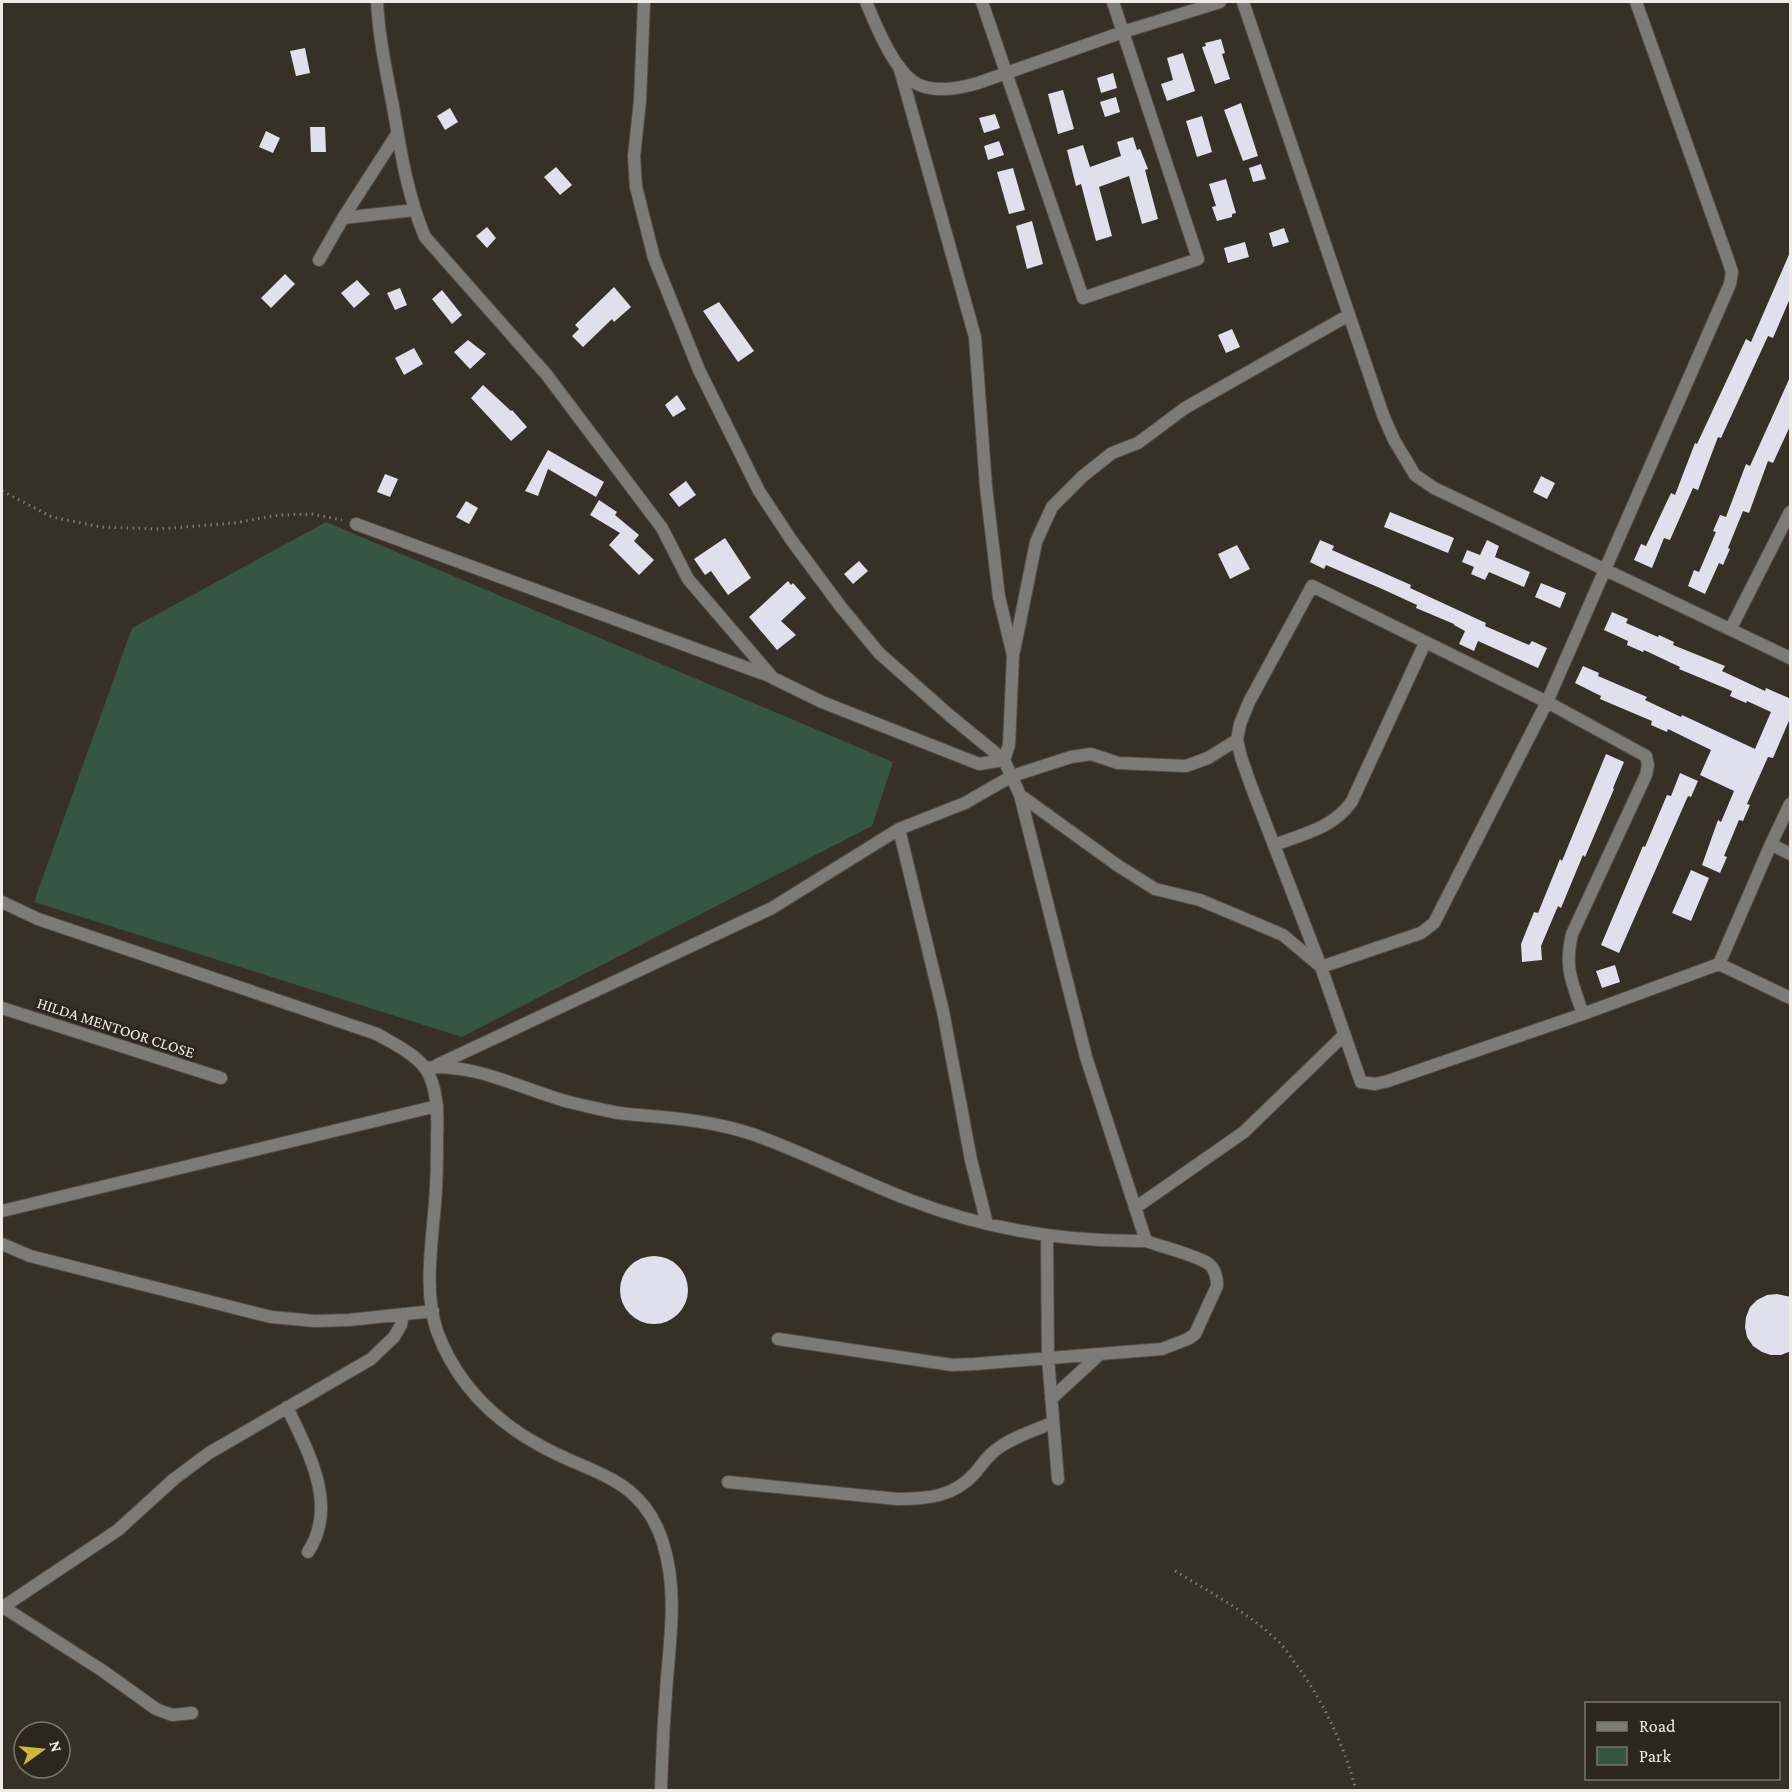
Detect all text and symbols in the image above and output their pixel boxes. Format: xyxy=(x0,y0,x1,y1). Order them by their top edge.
street label: HILDA MENTOOR CLOSE xyxy=(35,994,197,1061)
legend xyxy=(1585,1702,1780,1780)
text: Road xyxy=(1639,1716,1676,1736)
north arrow xyxy=(12,1720,72,1780)
text: N xyxy=(46,1739,66,1754)
text: Park xyxy=(1639,1746,1671,1766)

